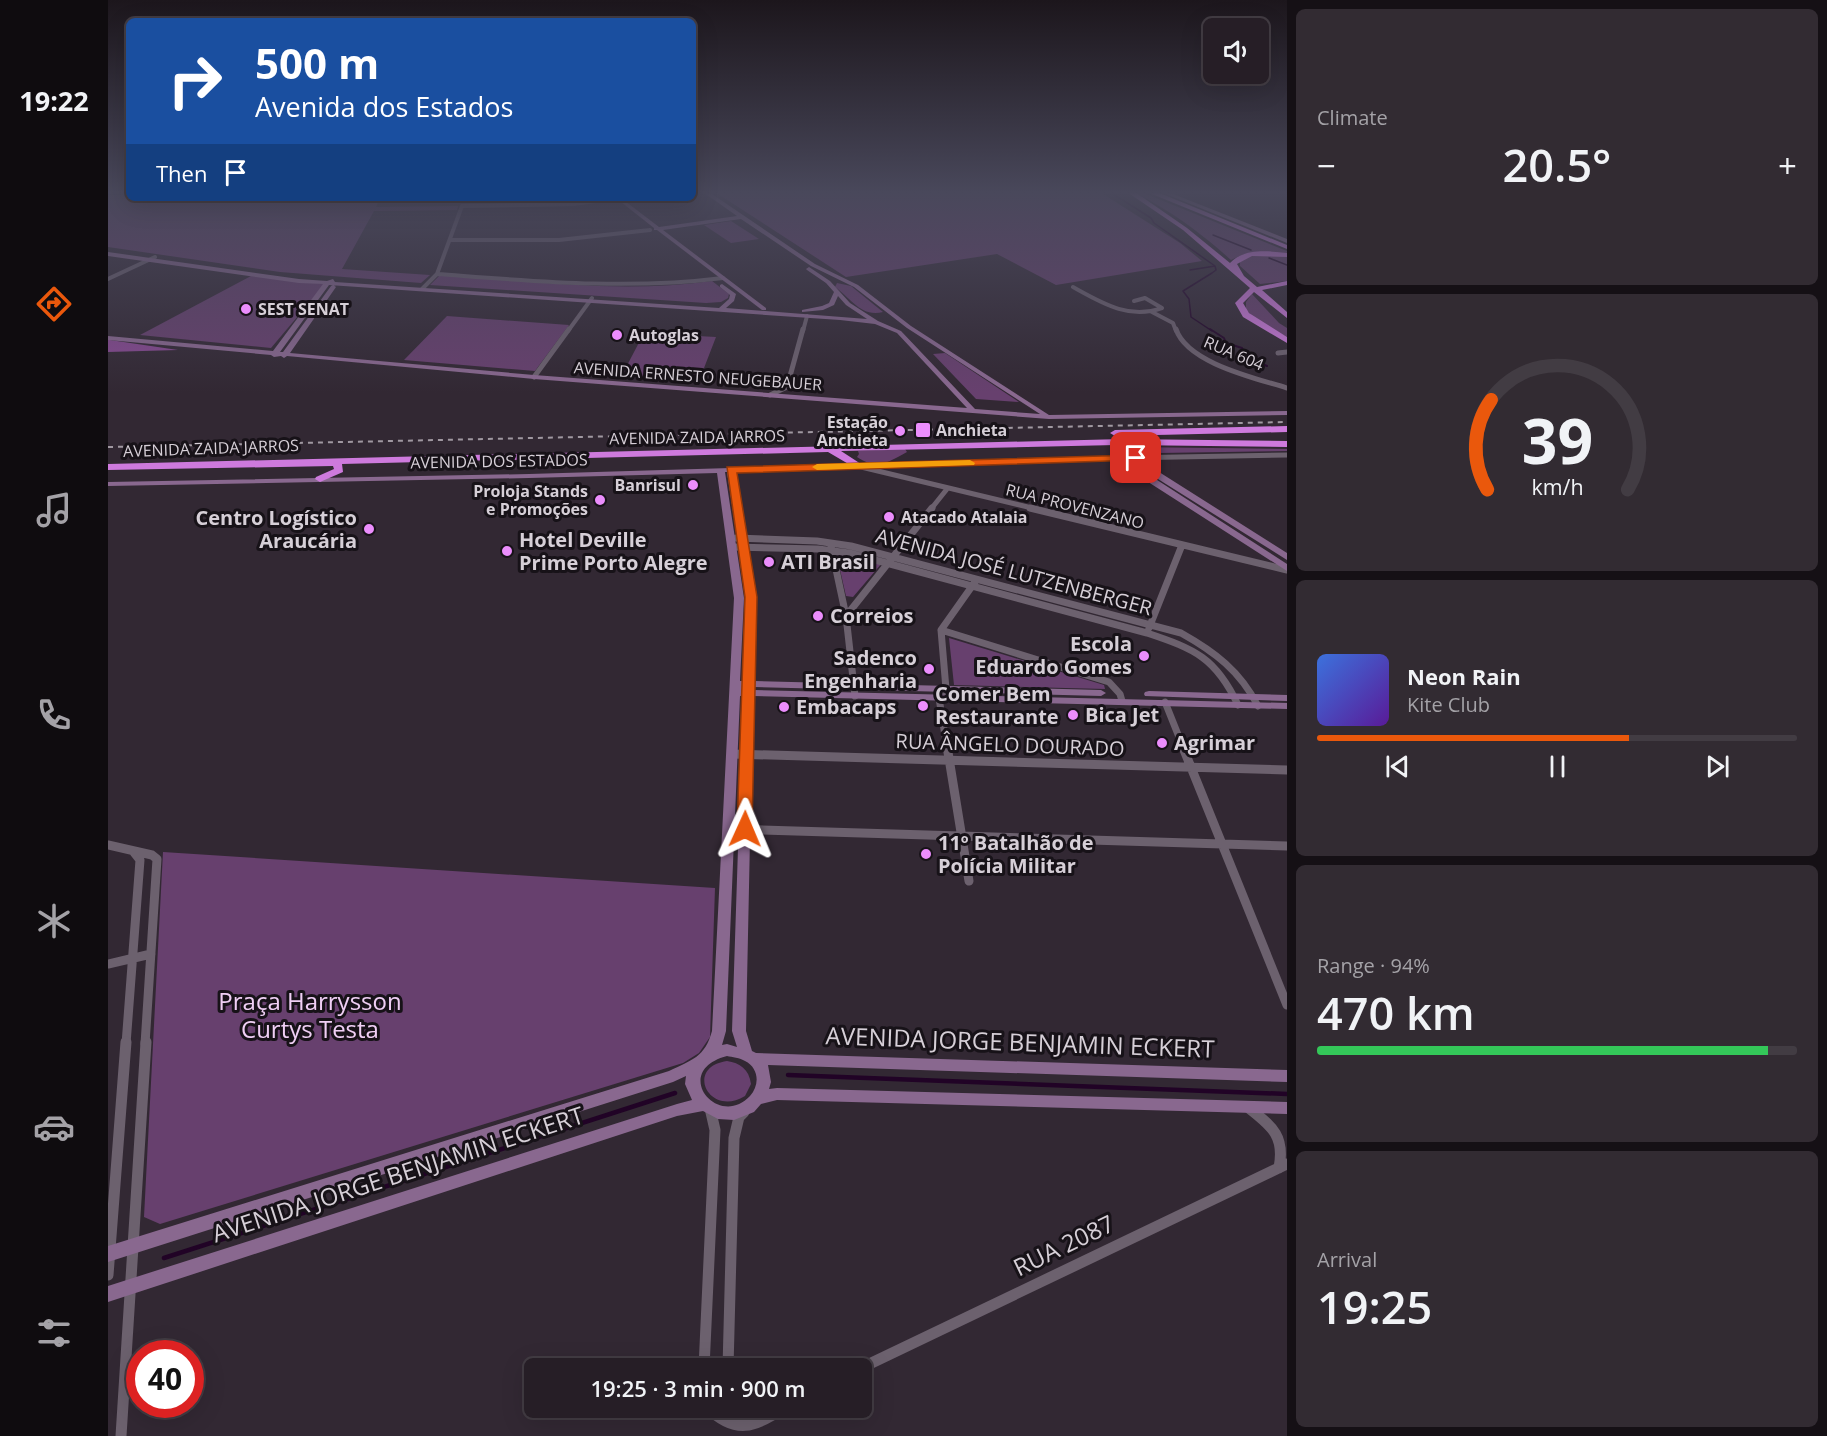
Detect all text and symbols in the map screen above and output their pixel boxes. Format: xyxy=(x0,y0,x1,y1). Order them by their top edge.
map controls xyxy=(1203,18,1269,84)
button: sound xyxy=(1203,18,1269,84)
text: 500 m xyxy=(255,34,379,91)
icon: right xyxy=(156,42,234,120)
text: 19:22 xyxy=(19,82,89,119)
text: Avenida dos Estados xyxy=(255,88,513,125)
text: Climate xyxy=(1317,104,1388,131)
text: 20.5° xyxy=(1503,134,1611,195)
text: − xyxy=(1317,143,1336,188)
text: + xyxy=(1778,143,1797,188)
icon: arrive xyxy=(219,156,252,189)
text: Then xyxy=(156,158,207,188)
icon: directions xyxy=(33,283,75,325)
place label: SEST SENAT xyxy=(258,298,349,320)
marker: SEST SENAT xyxy=(239,302,253,316)
place label: Autoglas xyxy=(629,324,699,346)
marker: Autoglas xyxy=(610,328,624,342)
street label: RUA 604 xyxy=(1201,331,1267,375)
street label: AVENIDA ERNESTO NEUGEBAUER xyxy=(573,356,823,396)
text: 39 xyxy=(1521,397,1593,482)
place label: Estação Anchieta xyxy=(817,411,888,451)
place label: Anchieta xyxy=(936,419,1007,441)
marker: Anchieta xyxy=(914,421,932,439)
street label: AVENIDA ZAIDA JARROS xyxy=(609,424,785,450)
marker: Estação Anchieta xyxy=(893,424,907,438)
pin xyxy=(1110,432,1161,483)
street label: AVENIDA ZAIDA JARROS xyxy=(123,434,300,462)
icon: arrive xyxy=(1119,441,1152,474)
street label: AVENIDA DOS ESTADOS xyxy=(410,448,588,474)
text: km/h xyxy=(1531,472,1583,501)
place label: Banrisul xyxy=(615,474,681,496)
marker: Banrisul xyxy=(686,478,700,492)
street label: RUA PROVENZANO xyxy=(1003,478,1147,534)
place label: Proloja Stands e Promoções xyxy=(473,480,588,520)
icon: music xyxy=(33,489,75,531)
marker: Proloja Stands e Promoções xyxy=(593,493,607,507)
place label: Centro Logístico Araucária xyxy=(195,504,357,554)
place label: Atacado Atalaia xyxy=(901,506,1027,528)
marker: Atacado Atalaia xyxy=(882,510,896,524)
marker: Centro Logístico Araucária xyxy=(362,522,376,536)
street label: AVENIDA JOSÉ LUTZENBERGER xyxy=(873,522,1156,622)
place label: Hotel Deville Prime Porto Alegre xyxy=(519,526,708,576)
marker: Hotel Deville Prime Porto Alegre xyxy=(500,544,514,558)
place label: ATI Brasil xyxy=(781,548,875,575)
marker: ATI Brasil xyxy=(762,555,776,569)
place label: Correios xyxy=(830,602,914,629)
marker: Correios xyxy=(811,609,825,623)
place label: Escola Eduardo Gomes xyxy=(975,630,1132,680)
place label: Sadenco Engenharia xyxy=(804,644,917,694)
marker: Escola Eduardo Gomes xyxy=(1137,649,1151,663)
text: Neon Rain xyxy=(1407,661,1521,691)
marker: Sadenco Engenharia xyxy=(922,662,936,676)
place label: Comer Bem Restaurante xyxy=(935,680,1059,730)
text: Kite Club xyxy=(1407,691,1490,718)
place label: Embacaps xyxy=(796,693,897,720)
icon: phone xyxy=(33,694,75,736)
marker: Comer Bem Restaurante xyxy=(916,699,930,713)
marker: Embacaps xyxy=(777,700,791,714)
place label: Bica Jet xyxy=(1085,701,1160,728)
marker: Bica Jet xyxy=(1066,708,1080,722)
street label: RUA ÂNGELO DOURADO xyxy=(895,727,1125,762)
place label: Agrimar xyxy=(1174,729,1255,756)
marker: Agrimar xyxy=(1155,736,1169,750)
icon: previous xyxy=(1381,750,1414,783)
icon: pause xyxy=(1541,750,1574,783)
icon: next xyxy=(1701,750,1734,783)
position arrow xyxy=(713,797,777,861)
place label: 11º Batalhão de Polícia Militar xyxy=(938,829,1094,879)
marker: 11º Batalhão de Polícia Militar xyxy=(919,847,933,861)
icon: climate xyxy=(33,900,75,942)
text: Range · 94% xyxy=(1317,952,1430,979)
text: 470 km xyxy=(1317,982,1475,1043)
park label: Praça Harrysson Curtys Testa xyxy=(218,984,402,1045)
street label: AVENIDA JORGE BENJAMIN ECKERT xyxy=(825,1018,1215,1065)
street label: AVENIDA JORGE BENJAMIN ECKERT xyxy=(207,1098,588,1249)
icon: car xyxy=(33,1106,75,1148)
street label: RUA 2087 xyxy=(1007,1206,1119,1283)
text: Arrival xyxy=(1317,1246,1377,1273)
text: 19:25 xyxy=(1317,1276,1432,1337)
icon: filters xyxy=(33,1312,75,1354)
speed limit sign: 40 xyxy=(126,1340,204,1418)
text: 19:25 · 3 min · 900 m xyxy=(590,1373,806,1403)

